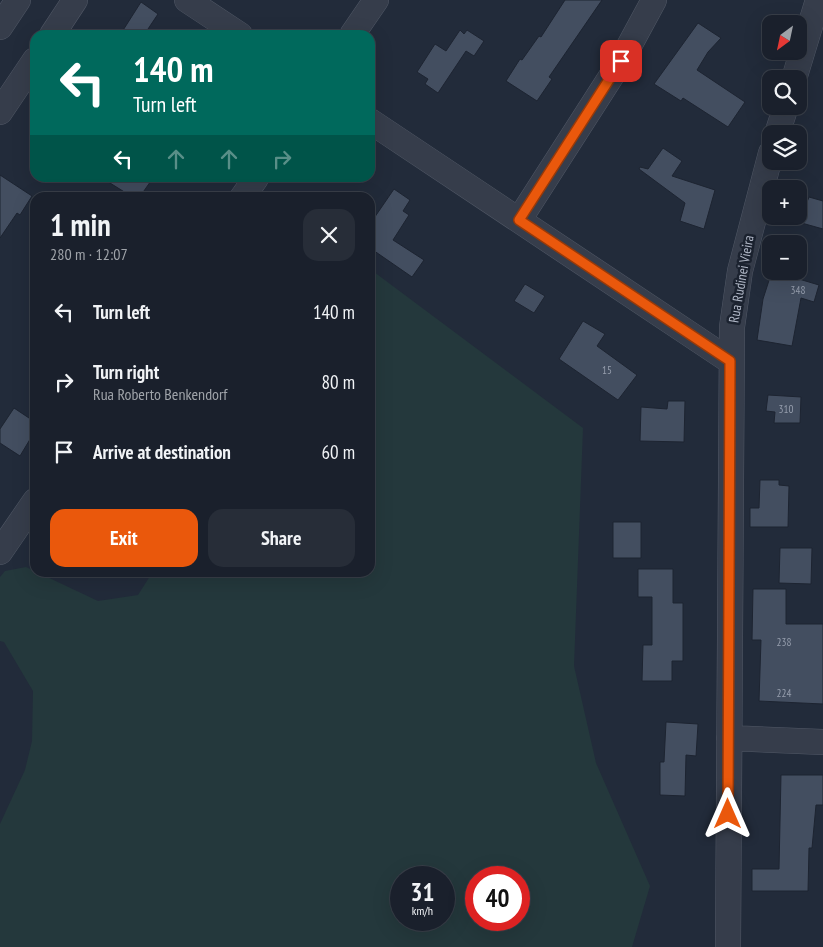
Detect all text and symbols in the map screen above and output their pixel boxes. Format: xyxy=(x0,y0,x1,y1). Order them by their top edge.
north arrow xyxy=(762,15,808,60)
map controls xyxy=(762,15,807,280)
pin xyxy=(600,40,642,82)
text: 140 m xyxy=(133,46,214,92)
icon: arrive xyxy=(607,47,635,75)
icon: left xyxy=(50,50,115,115)
button: search xyxy=(762,70,807,115)
text: Turn left xyxy=(133,90,197,118)
button: layers xyxy=(762,125,807,170)
icon: left xyxy=(109,145,137,173)
icon: ahead xyxy=(162,145,190,173)
icon: ahead xyxy=(215,145,243,173)
icon: right xyxy=(268,145,296,173)
button: + xyxy=(762,180,807,225)
text: 1 min xyxy=(50,205,111,244)
button: close xyxy=(303,209,355,261)
street label: Rua Rudinei Vieira xyxy=(724,234,758,324)
button: − xyxy=(762,235,807,280)
text: 280 m · 12:07 xyxy=(50,244,128,264)
house number: 348 xyxy=(791,283,805,297)
icon: left xyxy=(50,298,78,326)
text: Turn left xyxy=(93,300,150,324)
text: 140 m xyxy=(313,300,355,324)
text: Turn right xyxy=(93,360,159,384)
house number: 15 xyxy=(602,363,612,377)
icon: right xyxy=(50,368,78,396)
text: 80 m xyxy=(322,370,355,394)
text: Rua Roberto Benkendorf xyxy=(93,384,227,404)
house number: 310 xyxy=(779,402,793,416)
icon: arrive xyxy=(50,438,78,466)
text: Arrive at destination xyxy=(93,440,231,464)
text: 60 m xyxy=(322,440,355,464)
button: Exit xyxy=(50,509,198,567)
button: Share xyxy=(208,509,355,567)
house number: 238 xyxy=(777,635,791,649)
house number: 224 xyxy=(777,686,791,700)
position arrow xyxy=(701,787,753,839)
speed limit sign: 40 xyxy=(465,866,530,931)
text: 31 xyxy=(411,876,434,908)
text: km/h xyxy=(412,903,433,918)

